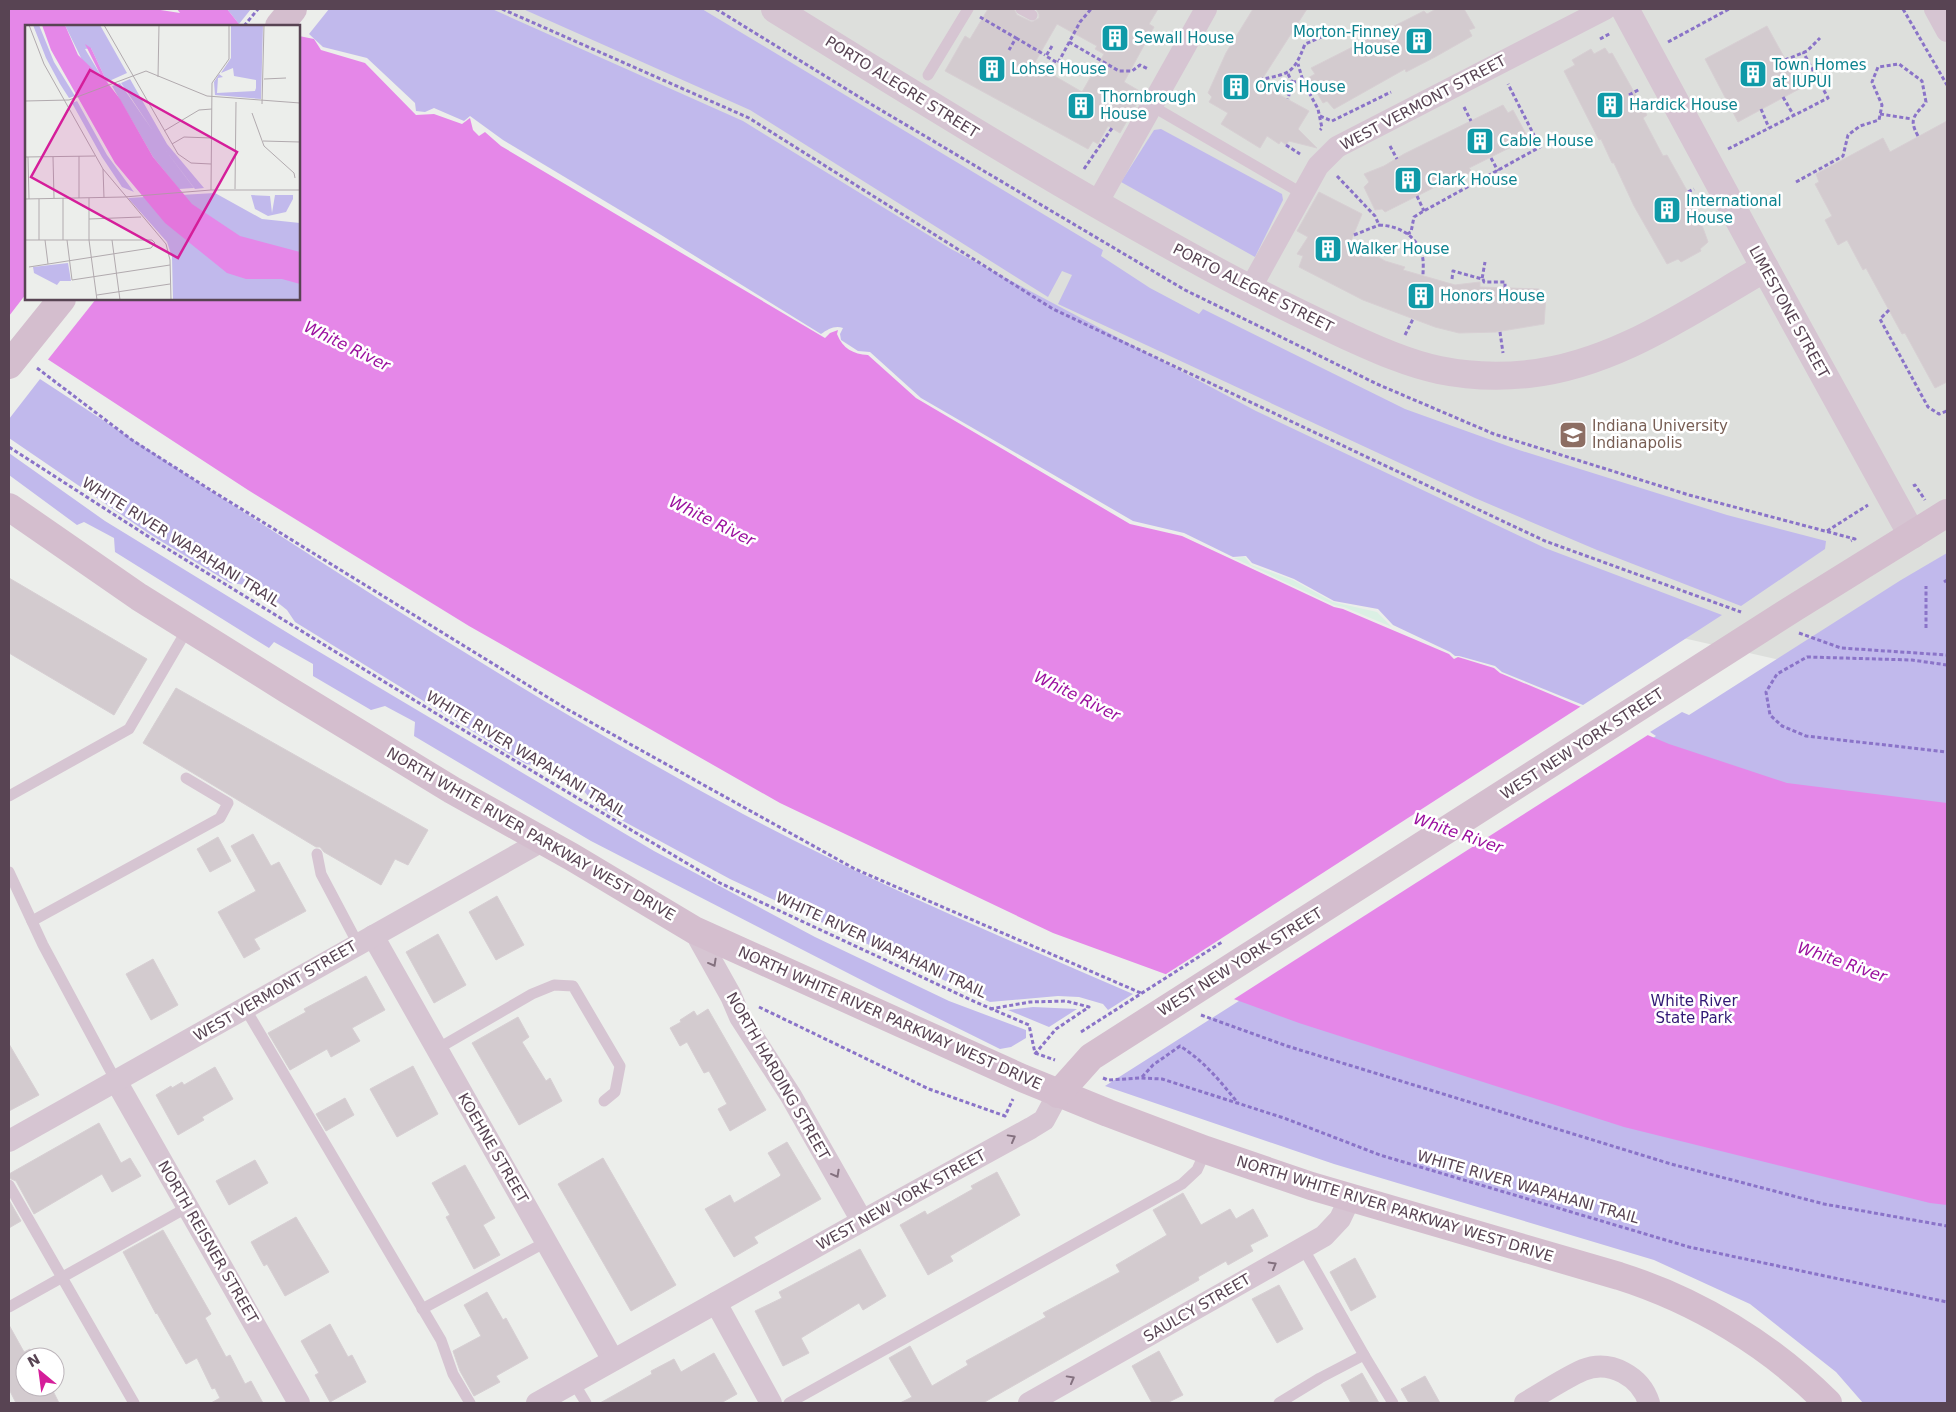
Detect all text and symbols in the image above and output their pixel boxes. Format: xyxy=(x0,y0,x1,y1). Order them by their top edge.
building icon: Sewall House xyxy=(1100,23,1130,53)
place label: Morton-Finney House xyxy=(1293,23,1400,58)
inset map xyxy=(25,25,300,300)
building icon: Morton-Finney House xyxy=(1404,26,1434,56)
place label: Sewall House xyxy=(1134,29,1234,47)
street label: PORTO ALEGRE STREET xyxy=(822,32,983,142)
street label: WEST VERMONT STREET xyxy=(1337,51,1510,154)
building icon: Lohse House xyxy=(977,54,1007,84)
place label: Town Homes at IUPUI xyxy=(1771,56,1867,91)
building icon: Town Homes at IUPUI xyxy=(1738,59,1768,89)
place label: Lohse House xyxy=(1011,60,1107,78)
building icon: Orvis House xyxy=(1221,72,1251,102)
place label: Orvis House xyxy=(1255,78,1346,96)
place label: Thornbrough House xyxy=(1099,88,1196,123)
building icon: Hardick House xyxy=(1595,90,1625,120)
building icon: Thornbrough House xyxy=(1066,91,1096,121)
place label: Hardick House xyxy=(1629,96,1738,114)
building icon: Cable House xyxy=(1465,126,1495,156)
place label: Cable House xyxy=(1499,132,1593,150)
building icon: Clark House xyxy=(1393,165,1423,195)
place label: Clark House xyxy=(1427,171,1517,189)
place label: International House xyxy=(1686,192,1782,227)
building icon: International House xyxy=(1652,195,1682,225)
building icon: Walker House xyxy=(1313,234,1343,264)
street label: PORTO ALEGRE STREET xyxy=(1170,240,1337,337)
place label: Walker House xyxy=(1347,240,1450,258)
street label: LIMESTONE STREET xyxy=(1745,243,1833,382)
building icon: Honors House xyxy=(1406,281,1436,311)
place label: Honors House xyxy=(1440,287,1545,305)
water label: White River xyxy=(301,317,394,376)
place label: Indiana University Indianapolis xyxy=(1592,417,1728,452)
school or university icon: Indiana University Indianapolis xyxy=(1558,420,1588,450)
street label: WHITE RIVER WAPAHANI TRAIL xyxy=(79,473,284,611)
water label: White River xyxy=(666,492,759,551)
water label: White River xyxy=(1031,667,1124,726)
street label: WEST NEW YORK STREET xyxy=(1497,684,1667,803)
street label: WHITE RIVER WAPAHANI TRAIL xyxy=(423,687,630,821)
street label: NORTH WHITE RIVER PARKWAY WEST DRIVE xyxy=(383,744,679,924)
water label: White River xyxy=(1411,809,1506,858)
street label: WHITE RIVER WAPAHANI TRAIL xyxy=(773,888,990,1002)
street label: WEST NEW YORK STREET xyxy=(1154,903,1326,1020)
street label: WEST VERMONT STREET xyxy=(190,937,360,1045)
water label: White River xyxy=(1795,938,1890,987)
street label: NORTH WHITE RIVER PARKWAY WEST DRIVE xyxy=(735,943,1045,1093)
one-way arrow xyxy=(706,958,716,967)
street label: NORTH HARDING STREET xyxy=(723,989,834,1164)
park label: White River State Park xyxy=(1650,992,1738,1027)
street label: KOEHNE STREET xyxy=(454,1090,532,1207)
one-way arrow xyxy=(1007,1135,1016,1145)
street label: WEST NEW YORK STREET xyxy=(813,1146,989,1254)
street label: WHITE RIVER WAPAHANI TRAIL xyxy=(1415,1147,1642,1228)
street label: NORTH WHITE RIVER PARKWAY WEST DRIVE xyxy=(1234,1152,1556,1266)
street label: NORTH REISNER STREET xyxy=(154,1158,262,1327)
one-way arrow xyxy=(829,1168,839,1177)
one-way arrow xyxy=(1268,1261,1277,1271)
street label: SAULCY STREET xyxy=(1140,1270,1255,1346)
north arrow xyxy=(15,1347,65,1397)
text: N xyxy=(25,1351,43,1370)
one-way arrow xyxy=(1066,1376,1075,1386)

